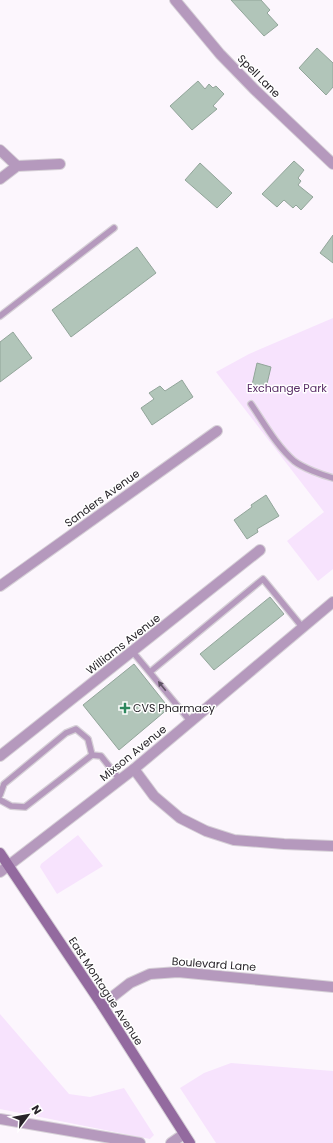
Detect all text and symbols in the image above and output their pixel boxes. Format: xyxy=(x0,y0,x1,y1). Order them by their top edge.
street label: Spell Lane xyxy=(234,51,284,101)
park label: Exchange Park xyxy=(247,380,327,396)
street label: Sanders Avenue xyxy=(61,465,143,531)
street label: Williams Avenue xyxy=(82,610,164,678)
one-way arrow xyxy=(157,681,166,692)
place label: CVS Pharmacy xyxy=(133,700,216,716)
marker: CVS Pharmacy xyxy=(120,703,130,713)
street label: Mixson Avenue xyxy=(96,721,170,785)
street label: East Montague Avenue xyxy=(65,934,147,1048)
street label: Boulevard Lane xyxy=(171,953,257,975)
north arrow xyxy=(8,1095,48,1135)
text: N xyxy=(28,1102,45,1117)

